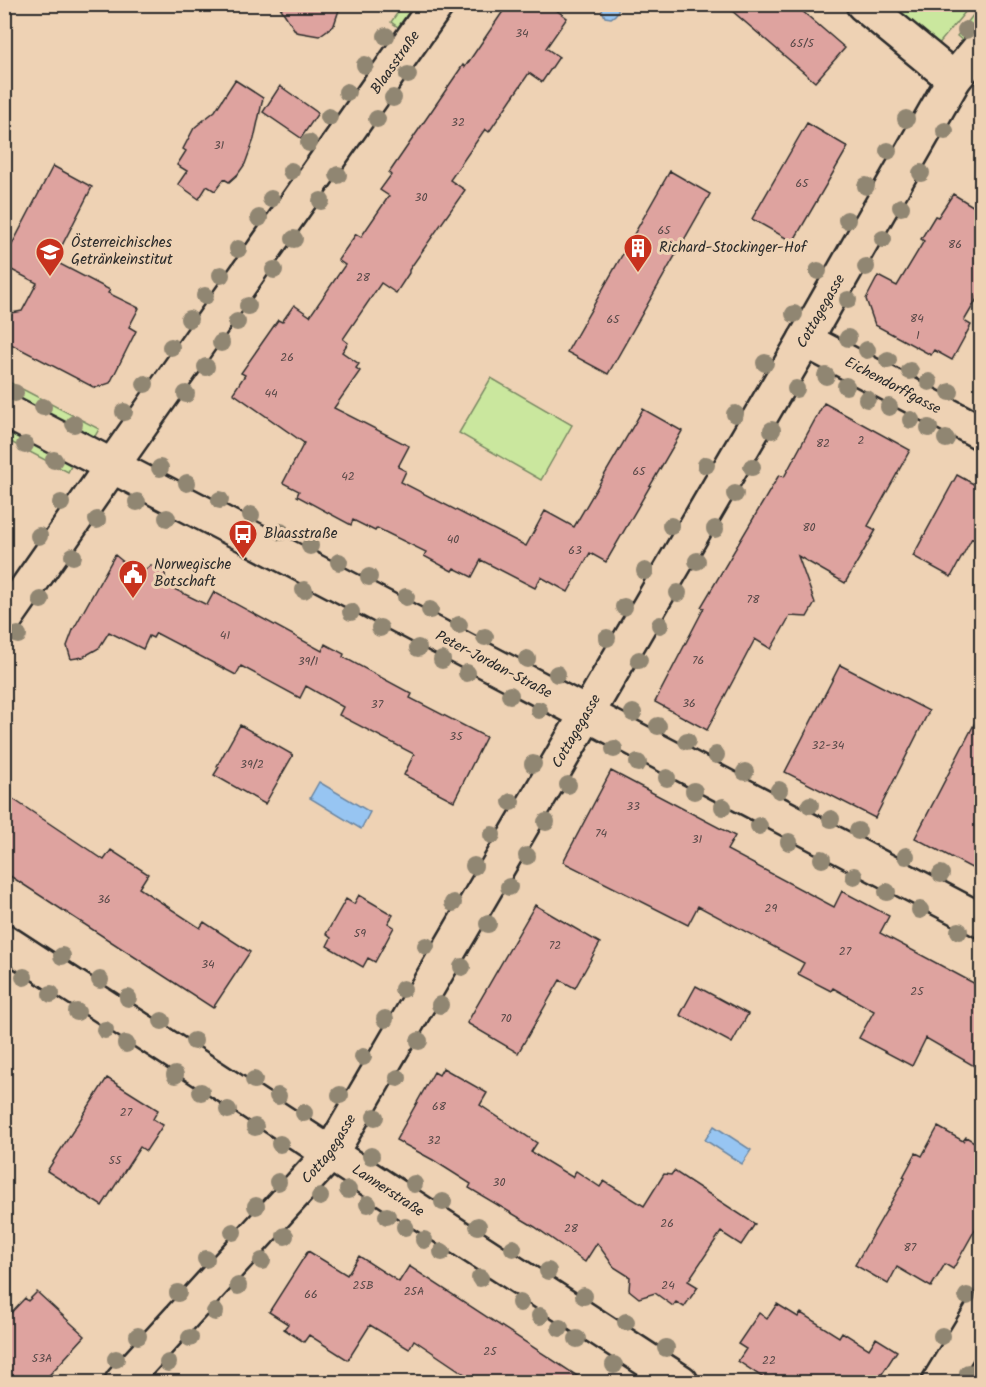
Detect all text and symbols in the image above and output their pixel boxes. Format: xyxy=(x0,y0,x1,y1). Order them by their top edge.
house number: 34 xyxy=(515,24,529,43)
street label: Blaasstraße xyxy=(365,26,427,100)
house number: 65/5 xyxy=(790,34,815,53)
house number: 32 xyxy=(451,113,465,132)
house number: 31 xyxy=(214,136,225,155)
house number: 65 xyxy=(795,174,810,193)
house number: 30 xyxy=(415,188,427,207)
house number: 65 xyxy=(657,221,672,240)
place label: Österreichisches Getränkeinstitut xyxy=(71,231,173,272)
building icon: Richard-Stockinger-Hof xyxy=(622,232,654,274)
house number: 86 xyxy=(948,235,962,254)
school or university icon: Österreichisches Getränkeinstitut xyxy=(34,236,66,278)
place label: Richard-Stockinger-Hof xyxy=(659,236,808,260)
house number: 28 xyxy=(356,268,371,287)
street label: Cottagegasse xyxy=(791,270,852,353)
house number: 84 xyxy=(910,309,924,328)
house number: 65 xyxy=(606,310,621,329)
house number: 1 xyxy=(916,326,920,345)
house number: 26 xyxy=(280,348,294,367)
street label: Eichendorffgasse xyxy=(840,351,945,421)
house number: 44 xyxy=(264,384,278,403)
house number: 2 xyxy=(858,431,865,450)
house number: 82 xyxy=(816,434,830,453)
house number: 65 xyxy=(632,462,647,481)
house number: 42 xyxy=(341,467,355,486)
bus stop icon: Blaasstraße xyxy=(227,518,259,560)
house number: 80 xyxy=(802,518,816,537)
place label: Blaasstraße xyxy=(264,522,338,546)
house number: 40 xyxy=(447,530,459,549)
house number: 63 xyxy=(568,541,582,560)
place label: Norwegische Botschaft xyxy=(154,553,232,594)
public building icon: Norwegische Botschaft xyxy=(117,558,149,600)
house number: 78 xyxy=(747,590,760,609)
street label: Peter-Jordan-Straße xyxy=(431,624,556,706)
house number: 41 xyxy=(220,626,230,645)
house number: 76 xyxy=(692,651,704,670)
house number: 39/1 xyxy=(298,652,319,671)
street label: Cottagegasse xyxy=(546,690,608,773)
house number: 36 xyxy=(682,694,696,713)
house number: 37 xyxy=(371,695,384,714)
house number: 35 xyxy=(449,727,464,746)
house number: 32-34 xyxy=(812,736,845,755)
house number: 39/2 xyxy=(240,755,264,774)
house number: 33 xyxy=(626,797,640,816)
house number: 74 xyxy=(595,824,607,843)
house number: 31 xyxy=(692,830,703,849)
house number: 36 xyxy=(97,890,111,909)
house number: 29 xyxy=(765,899,778,918)
house number: 59 xyxy=(354,924,366,943)
house number: 72 xyxy=(549,936,561,955)
house number: 27 xyxy=(839,942,852,961)
house number: 34 xyxy=(201,955,215,974)
house number: 25 xyxy=(910,982,925,1001)
house number: 70 xyxy=(500,1009,512,1028)
house number: 68 xyxy=(432,1097,447,1116)
house number: 27 xyxy=(120,1103,133,1122)
street label: Cottagegasse xyxy=(296,1110,363,1190)
house number: 32 xyxy=(427,1131,441,1150)
house number: 55 xyxy=(109,1151,123,1170)
street label: Lannerstraße xyxy=(347,1158,429,1224)
house number: 30 xyxy=(493,1173,505,1192)
house number: 26 xyxy=(660,1214,674,1233)
house number: 28 xyxy=(564,1219,579,1238)
house number: 87 xyxy=(904,1238,917,1257)
house number: 25B xyxy=(352,1276,374,1295)
house number: 24 xyxy=(661,1276,675,1295)
house number: 25A xyxy=(404,1282,424,1301)
house number: 66 xyxy=(304,1285,318,1304)
house number: 25 xyxy=(483,1342,498,1361)
house number: 53A xyxy=(32,1349,52,1368)
house number: 22 xyxy=(762,1351,776,1370)

